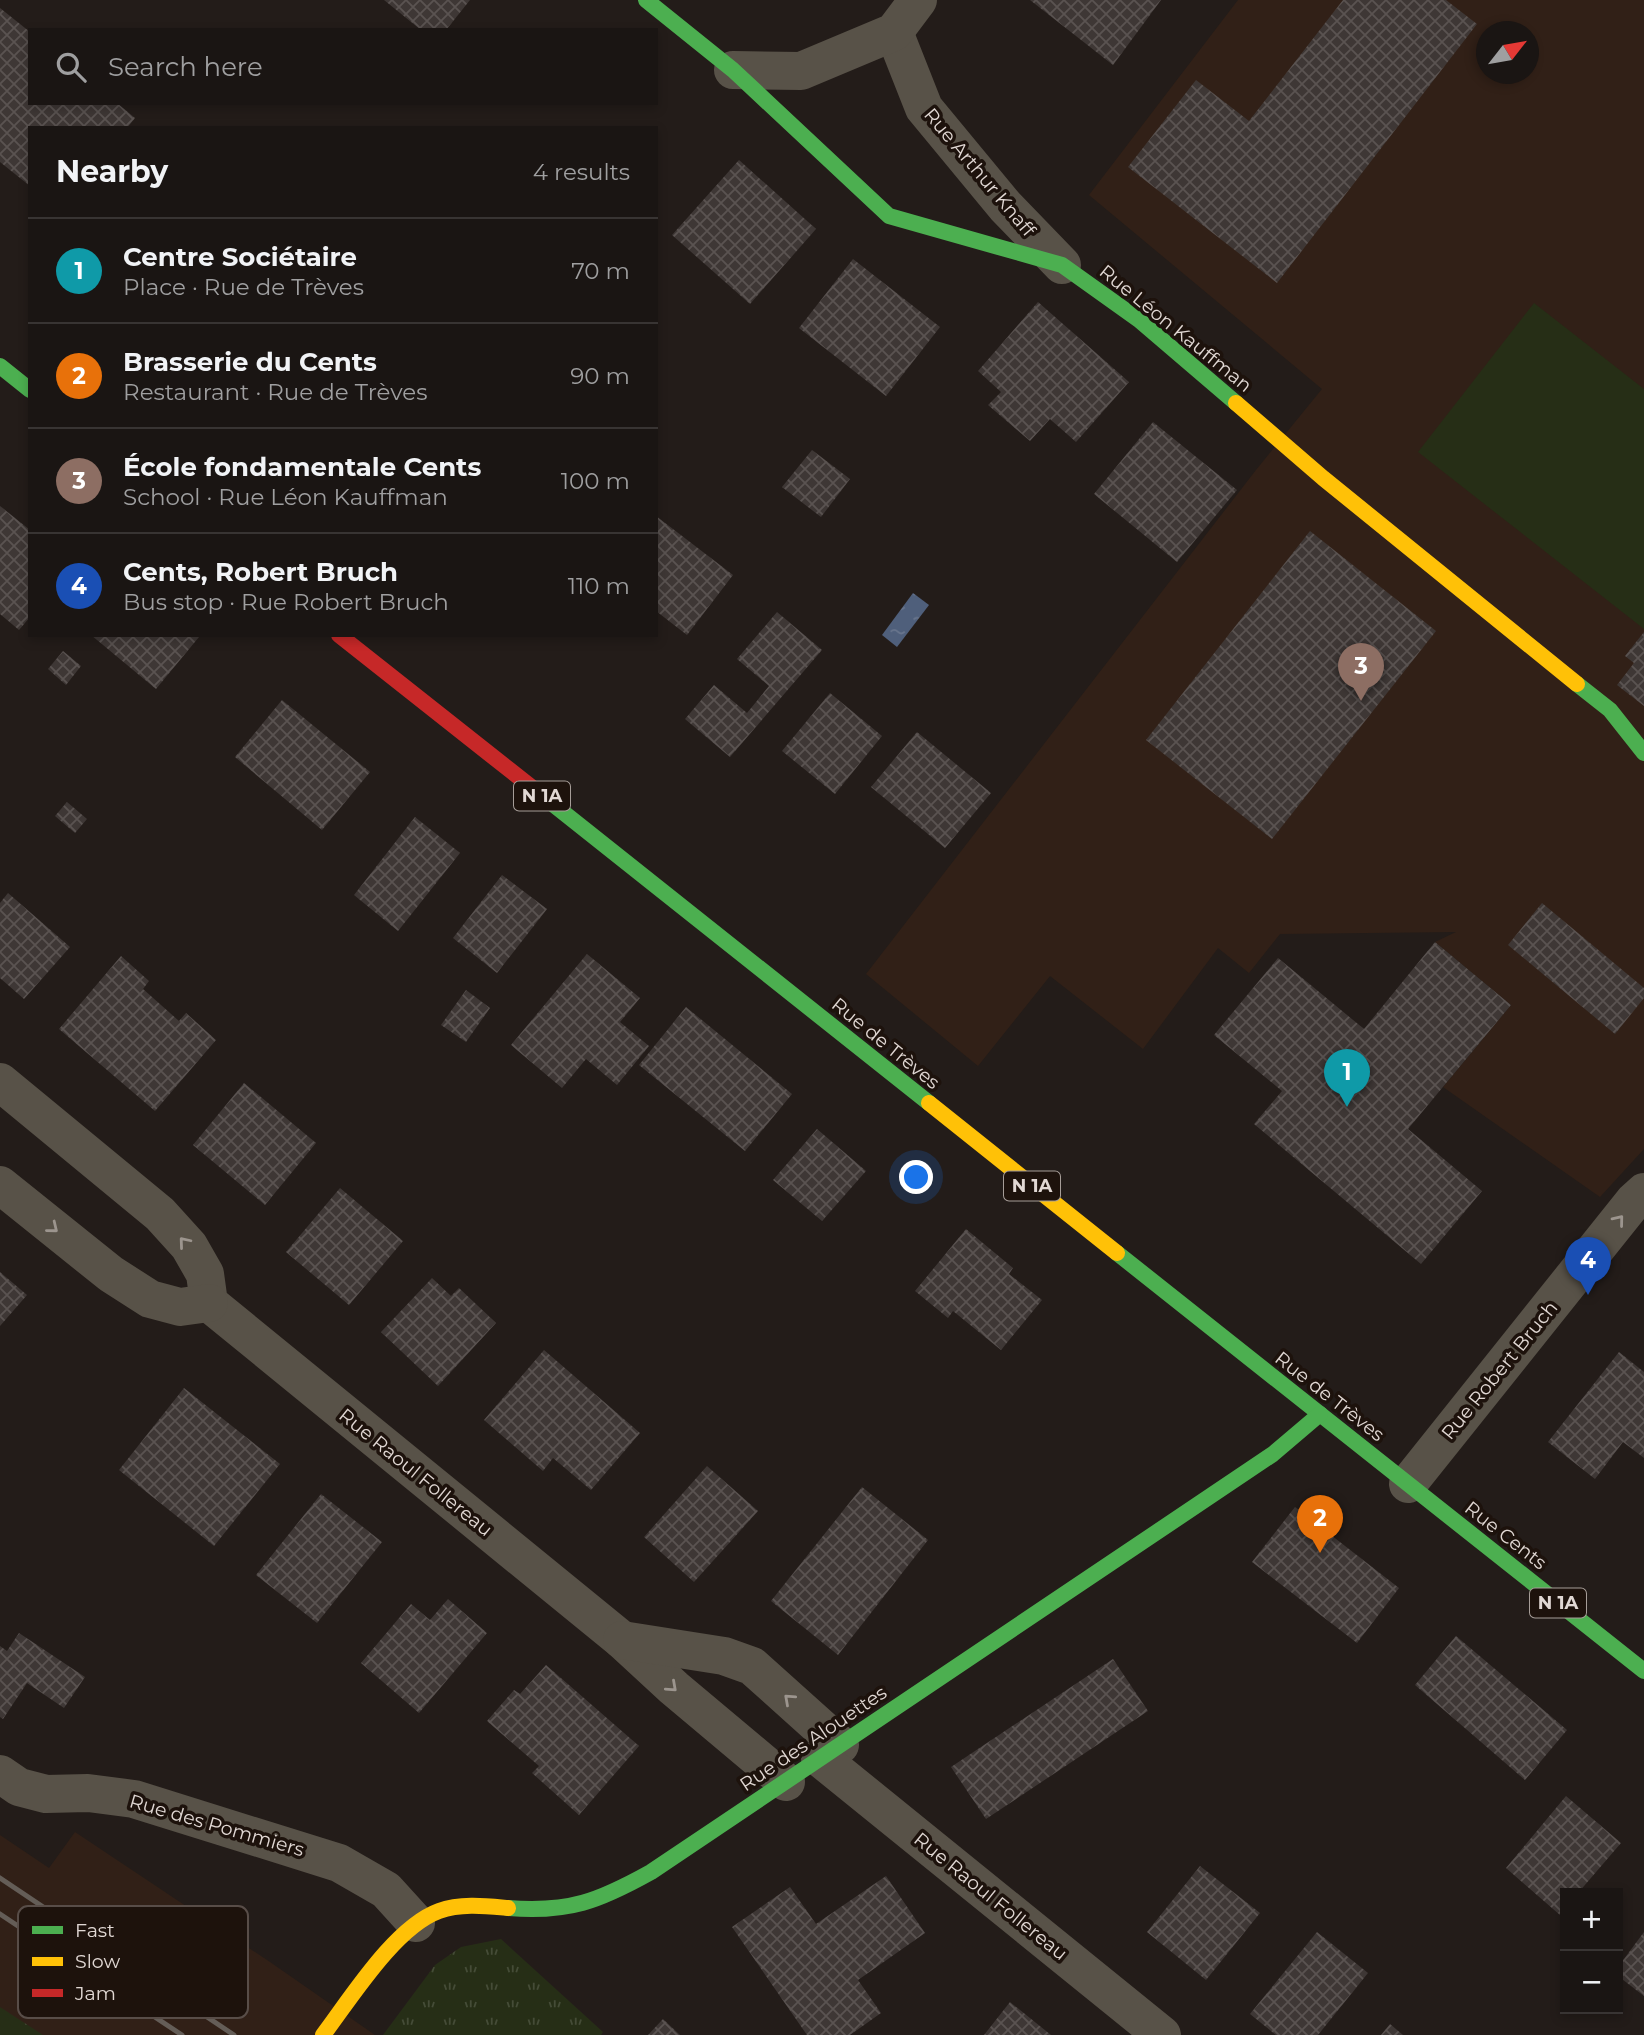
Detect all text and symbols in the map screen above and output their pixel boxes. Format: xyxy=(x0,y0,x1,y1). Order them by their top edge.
north arrow xyxy=(1476,21,1539,84)
search box xyxy=(28,28,658,105)
icon: search xyxy=(52,48,90,86)
text: Search here xyxy=(108,51,263,83)
street label: Rue Arthur Knaff xyxy=(919,103,1041,242)
text: Nearby xyxy=(56,153,168,190)
text: 4 results xyxy=(533,158,630,186)
text: Centre Sociétaire xyxy=(123,241,357,273)
text: 1 xyxy=(74,257,84,285)
text: 70 m xyxy=(571,257,630,285)
street label: Rue Léon Kauffman xyxy=(1095,260,1257,397)
text: Place · Rue de Trèves xyxy=(123,273,364,301)
text: Brasserie du Cents xyxy=(123,346,377,378)
text: 2 xyxy=(72,362,86,390)
text: 90 m xyxy=(570,362,630,390)
text: Restaurant · Rue de Trèves xyxy=(123,378,427,406)
text: École fondamentale Cents xyxy=(123,451,481,483)
text: 3 xyxy=(72,467,86,495)
text: 100 m xyxy=(561,467,630,495)
text: School · Rue Léon Kauffman xyxy=(123,483,448,511)
text: Cents, Robert Bruch xyxy=(123,556,398,588)
text: 4 xyxy=(71,572,87,600)
text: 110 m xyxy=(568,572,630,600)
text: Bus stop · Rue Robert Bruch xyxy=(123,588,449,616)
pin: 3 xyxy=(1338,643,1384,701)
road number: N 1A xyxy=(514,782,570,810)
street label: Rue de Trèves xyxy=(827,993,944,1094)
pin: 1 xyxy=(1324,1049,1370,1107)
your location xyxy=(899,1160,933,1194)
road number: N 1A xyxy=(1004,1171,1060,1200)
one-way arrow xyxy=(1610,1216,1623,1228)
one-way arrow xyxy=(45,1220,58,1232)
one-way arrow xyxy=(180,1237,193,1249)
pin: 4 xyxy=(1565,1237,1611,1295)
street label: Rue Robert Bruch xyxy=(1436,1296,1562,1444)
street label: Rue de Trèves xyxy=(1270,1347,1389,1446)
street label: Rue Raoul Follereau xyxy=(334,1404,497,1541)
pin: 2 xyxy=(1297,1495,1343,1553)
street label: Rue Cents xyxy=(1460,1496,1551,1574)
road number: N 1A xyxy=(1530,1588,1586,1618)
one-way arrow xyxy=(664,1678,677,1691)
street label: Rue des Alouettes xyxy=(736,1681,891,1796)
one-way arrow xyxy=(784,1695,797,1708)
street label: Rue des Pommiers xyxy=(127,1790,307,1861)
street label: Rue Raoul Follereau xyxy=(909,1828,1072,1965)
map controls xyxy=(1560,1888,1623,2014)
button: + xyxy=(1560,1888,1623,1951)
legend xyxy=(18,1906,248,2018)
text: Fast xyxy=(75,1919,115,1942)
text: Slow xyxy=(75,1950,120,1973)
button: − xyxy=(1560,1951,1623,2014)
text: Jam xyxy=(74,1982,116,2005)

